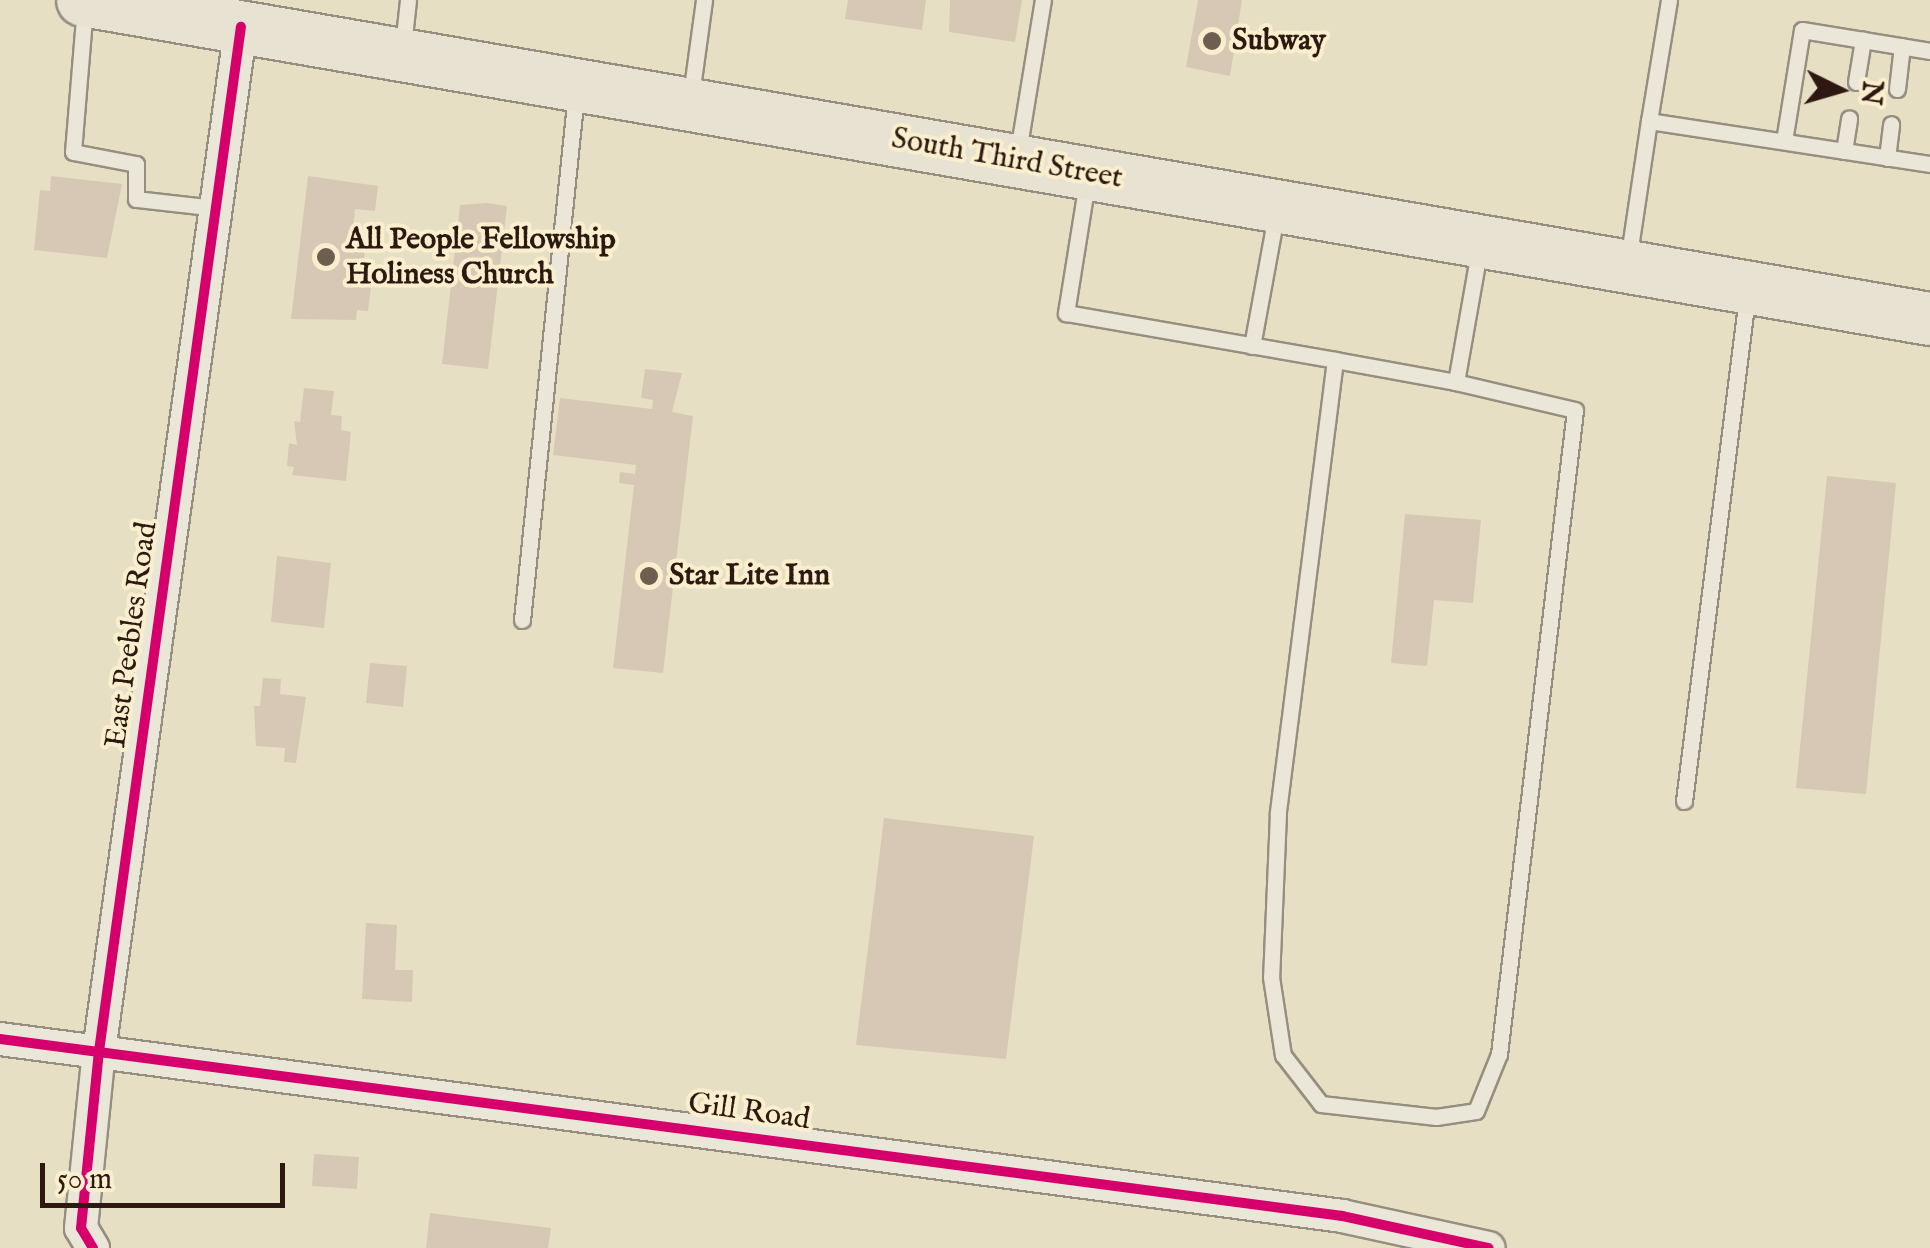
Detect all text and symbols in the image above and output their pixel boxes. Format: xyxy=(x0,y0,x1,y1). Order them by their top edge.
place label: Subway xyxy=(1232,23,1326,59)
marker: Subway xyxy=(1201,30,1223,52)
north arrow xyxy=(1790,40,1890,140)
text: N xyxy=(1852,79,1889,106)
street label: South Third Street xyxy=(889,121,1125,197)
place label: All People Fellowship Holiness Church xyxy=(346,222,616,292)
marker: All People Fellowship Holiness Church xyxy=(315,246,337,268)
street label: East Peebles Road xyxy=(98,519,166,751)
place label: Star Lite Inn xyxy=(669,558,830,594)
marker: Star Lite Inn xyxy=(638,565,660,587)
street label: Gill Road xyxy=(686,1086,812,1138)
scale bar xyxy=(45,1143,290,1205)
text: 50 m xyxy=(57,1161,112,1199)

